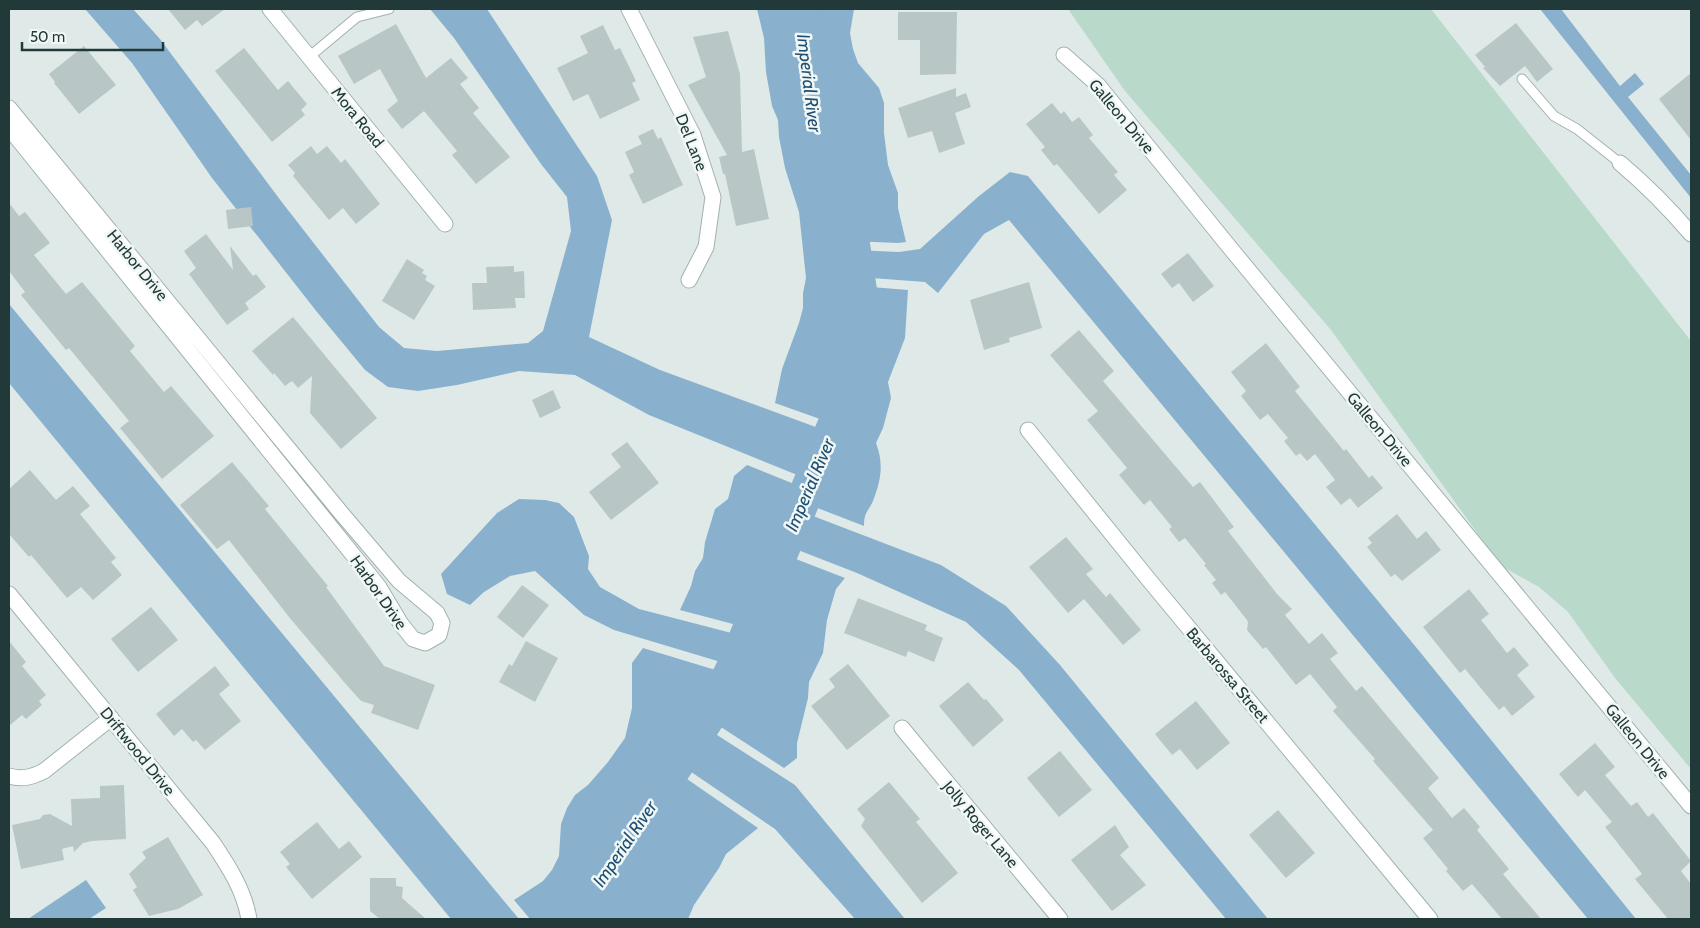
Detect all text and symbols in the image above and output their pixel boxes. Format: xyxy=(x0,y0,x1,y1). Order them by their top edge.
scale bar xyxy=(22,20,164,52)
text: 50 m xyxy=(30,28,65,46)
water label: Imperial River xyxy=(792,33,826,135)
street label: Galleon Drive xyxy=(1085,75,1158,157)
street label: Mora Road xyxy=(327,83,388,151)
street label: Del Lane xyxy=(672,111,712,174)
street label: Harbor Drive xyxy=(103,226,172,305)
street label: Galleon Drive xyxy=(1343,388,1416,470)
water label: Imperial River xyxy=(781,434,840,535)
street label: Harbor Drive xyxy=(346,552,411,633)
street label: Barbarossa Street xyxy=(1182,624,1273,727)
street label: Galleon Drive xyxy=(1601,700,1674,783)
street label: Driftwood Drive xyxy=(96,703,179,799)
street label: Jolly Roger Lane xyxy=(938,776,1022,872)
water label: Imperial River xyxy=(588,796,663,891)

